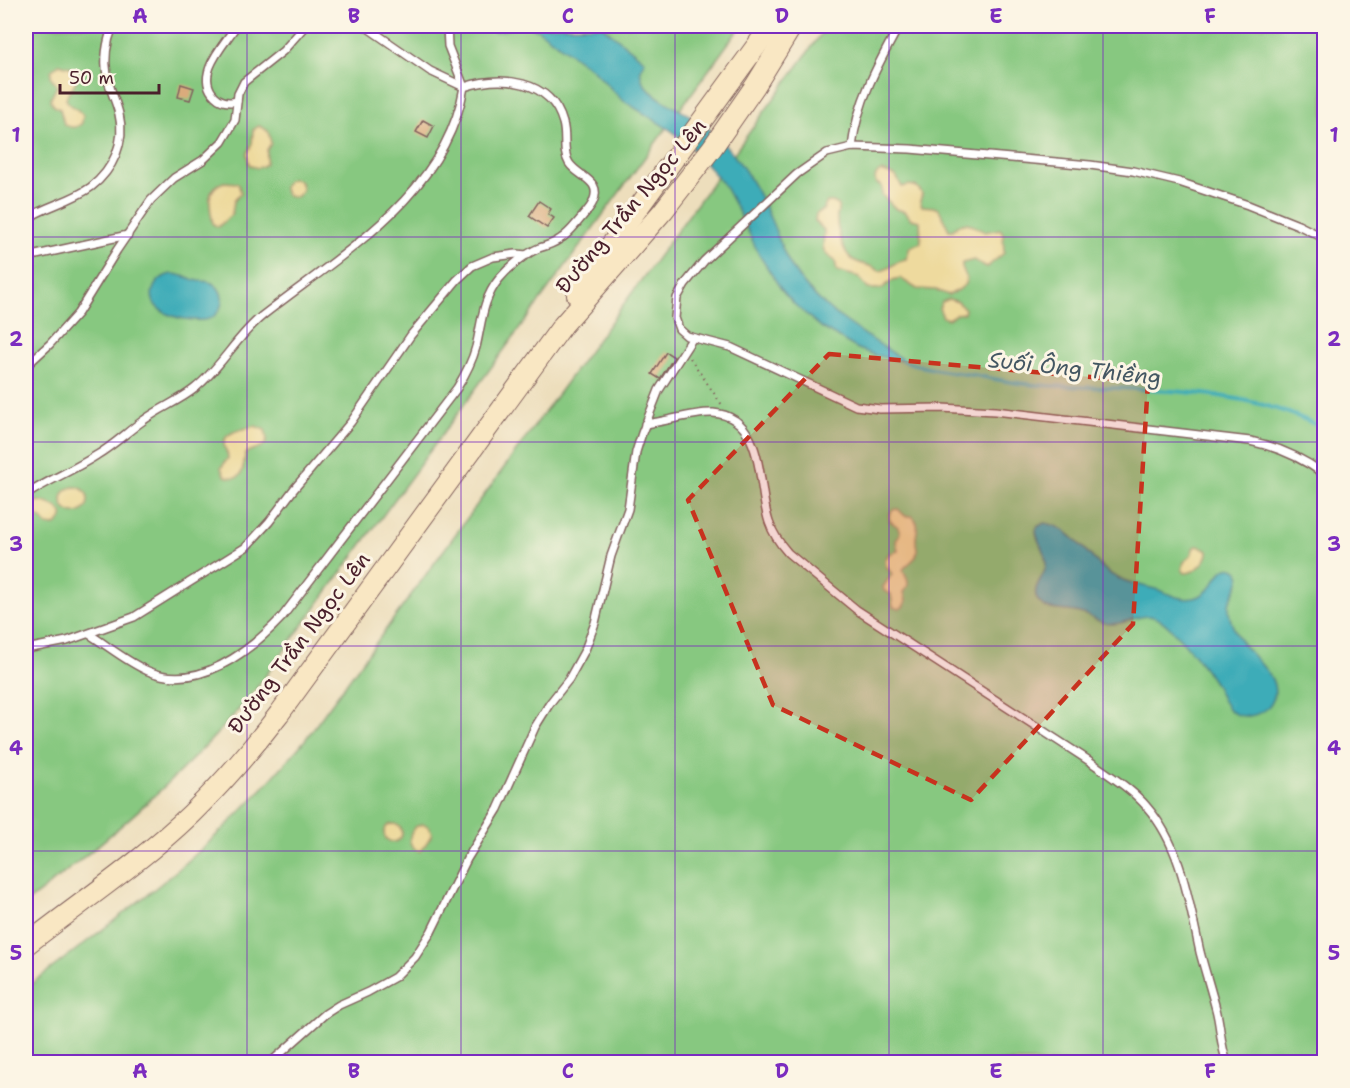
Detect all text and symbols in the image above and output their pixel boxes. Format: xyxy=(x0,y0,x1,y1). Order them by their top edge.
text: A xyxy=(132,3,148,29)
text: B xyxy=(348,3,360,29)
text: C xyxy=(562,3,574,29)
text: D xyxy=(775,3,789,29)
text: E xyxy=(989,3,1003,29)
text: F xyxy=(1204,3,1216,29)
scale bar xyxy=(60,57,159,95)
text: 50 m xyxy=(69,66,114,90)
street label: Đường Trần Ngọc Lên xyxy=(549,112,713,299)
text: 1 xyxy=(11,122,21,148)
text: 1 xyxy=(1329,122,1339,148)
text: 2 xyxy=(9,326,23,352)
text: 2 xyxy=(1327,326,1341,352)
water label: Suối Ông Thiềng xyxy=(987,345,1163,392)
text: 3 xyxy=(9,531,23,557)
text: 3 xyxy=(1327,531,1341,557)
street label: Đường Trần Ngọc Lên xyxy=(221,546,377,739)
text: 4 xyxy=(9,735,23,761)
text: 4 xyxy=(1327,735,1341,761)
text: 5 xyxy=(10,940,22,966)
text: 5 xyxy=(1328,940,1340,966)
text: A xyxy=(132,1058,148,1084)
text: B xyxy=(348,1058,360,1084)
text: C xyxy=(562,1058,574,1084)
text: D xyxy=(775,1058,789,1084)
text: E xyxy=(989,1058,1003,1084)
text: F xyxy=(1204,1058,1216,1084)

